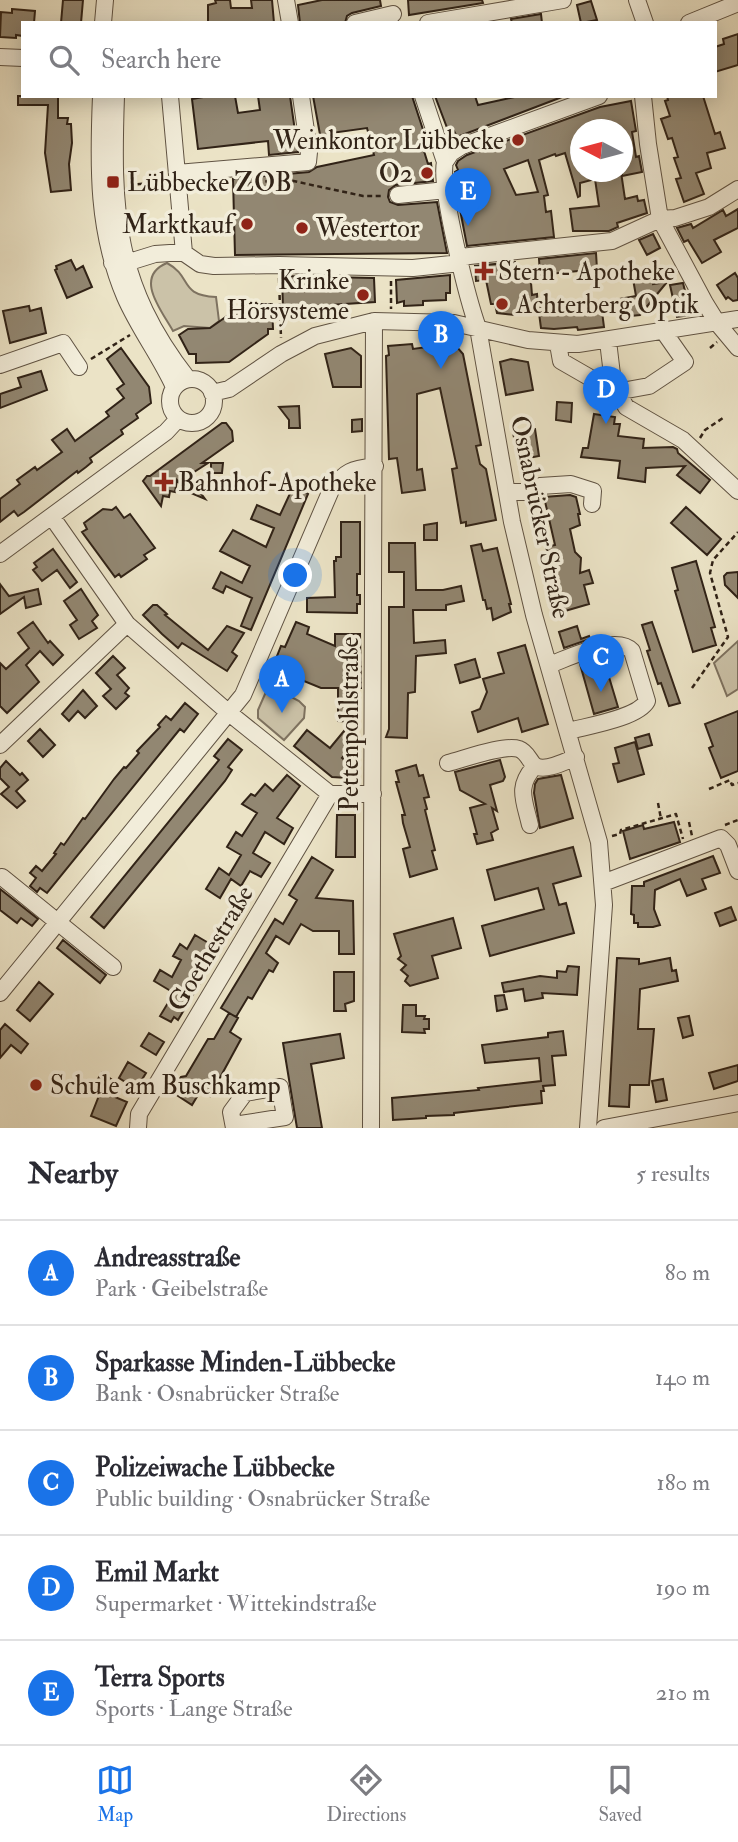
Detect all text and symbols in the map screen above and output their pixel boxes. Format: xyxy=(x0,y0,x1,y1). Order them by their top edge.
search box xyxy=(21,21,717,98)
icon: search xyxy=(45,41,83,79)
text: Search here xyxy=(101,44,221,76)
north arrow xyxy=(570,119,633,182)
place label: Weinkontor Lübbecke xyxy=(272,125,504,157)
marker: Weinkontor Lübbecke xyxy=(510,132,526,148)
place label: O2 xyxy=(379,158,413,190)
marker: O2 xyxy=(419,165,435,181)
place label: Lübbecke ZOB xyxy=(127,167,292,199)
pin: E xyxy=(445,168,491,226)
marker: Lübbecke ZOB xyxy=(105,174,121,190)
place label: Marktkauf xyxy=(122,209,237,241)
place label: Westertor xyxy=(315,213,420,245)
marker: Marktkauf xyxy=(239,216,255,232)
marker: Westertor xyxy=(294,220,310,236)
place label: Stern - Apotheke xyxy=(498,256,675,289)
marker: Stern - Apotheke xyxy=(476,263,492,279)
place label: Krinke Hörsysteme xyxy=(226,265,349,327)
marker: Krinke Hörsysteme xyxy=(355,287,371,303)
place label: Achterberg Optik xyxy=(515,289,700,322)
marker: Achterberg Optik xyxy=(494,296,510,312)
pin: B xyxy=(418,311,464,369)
pin: D xyxy=(583,366,629,424)
street label: Osnabrücker Straße xyxy=(503,413,577,622)
place label: Bahnhof-Apotheke xyxy=(178,467,376,500)
marker: Bahnhof-Apotheke xyxy=(156,474,172,490)
your location xyxy=(278,558,312,592)
pin: C xyxy=(578,634,624,692)
street label: Pettenpohlstraße xyxy=(334,636,367,811)
pin: A xyxy=(259,655,305,713)
street label: Goethestraße xyxy=(161,880,261,1017)
place label: Schule am Buschkamp xyxy=(50,1070,281,1103)
marker: Schule am Buschkamp xyxy=(28,1077,44,1093)
text: Nearby xyxy=(28,1155,118,1192)
text: 5 results xyxy=(636,1159,710,1188)
text: Andreasstraße xyxy=(95,1242,240,1274)
text: A xyxy=(44,1258,58,1287)
text: 80 m xyxy=(665,1258,710,1287)
text: Park · Geibelstraße xyxy=(95,1274,268,1303)
text: Sparkasse Minden-Lübbecke xyxy=(95,1347,395,1379)
text: B xyxy=(43,1363,59,1392)
text: 140 m xyxy=(655,1363,710,1392)
text: Bank · Osnabrücker Straße xyxy=(95,1379,339,1408)
text: Polizeiwache Lübbecke xyxy=(95,1452,335,1484)
text: C xyxy=(43,1468,59,1497)
text: 180 m xyxy=(657,1468,710,1497)
text: Public building · Osnabrücker Straße xyxy=(95,1484,430,1513)
text: Emil Markt xyxy=(95,1557,219,1589)
text: D xyxy=(42,1573,60,1602)
text: 190 m xyxy=(656,1573,710,1602)
text: Supermarket · Wittekindstraße xyxy=(95,1589,377,1618)
text: Terra Sports xyxy=(95,1662,225,1694)
text: E xyxy=(43,1678,59,1707)
text: 210 m xyxy=(656,1678,710,1707)
text: Sports · Lange Straße xyxy=(95,1694,293,1723)
tab: Map xyxy=(96,1761,134,1827)
tab: Directions xyxy=(326,1761,406,1827)
tab: Saved xyxy=(598,1761,642,1827)

